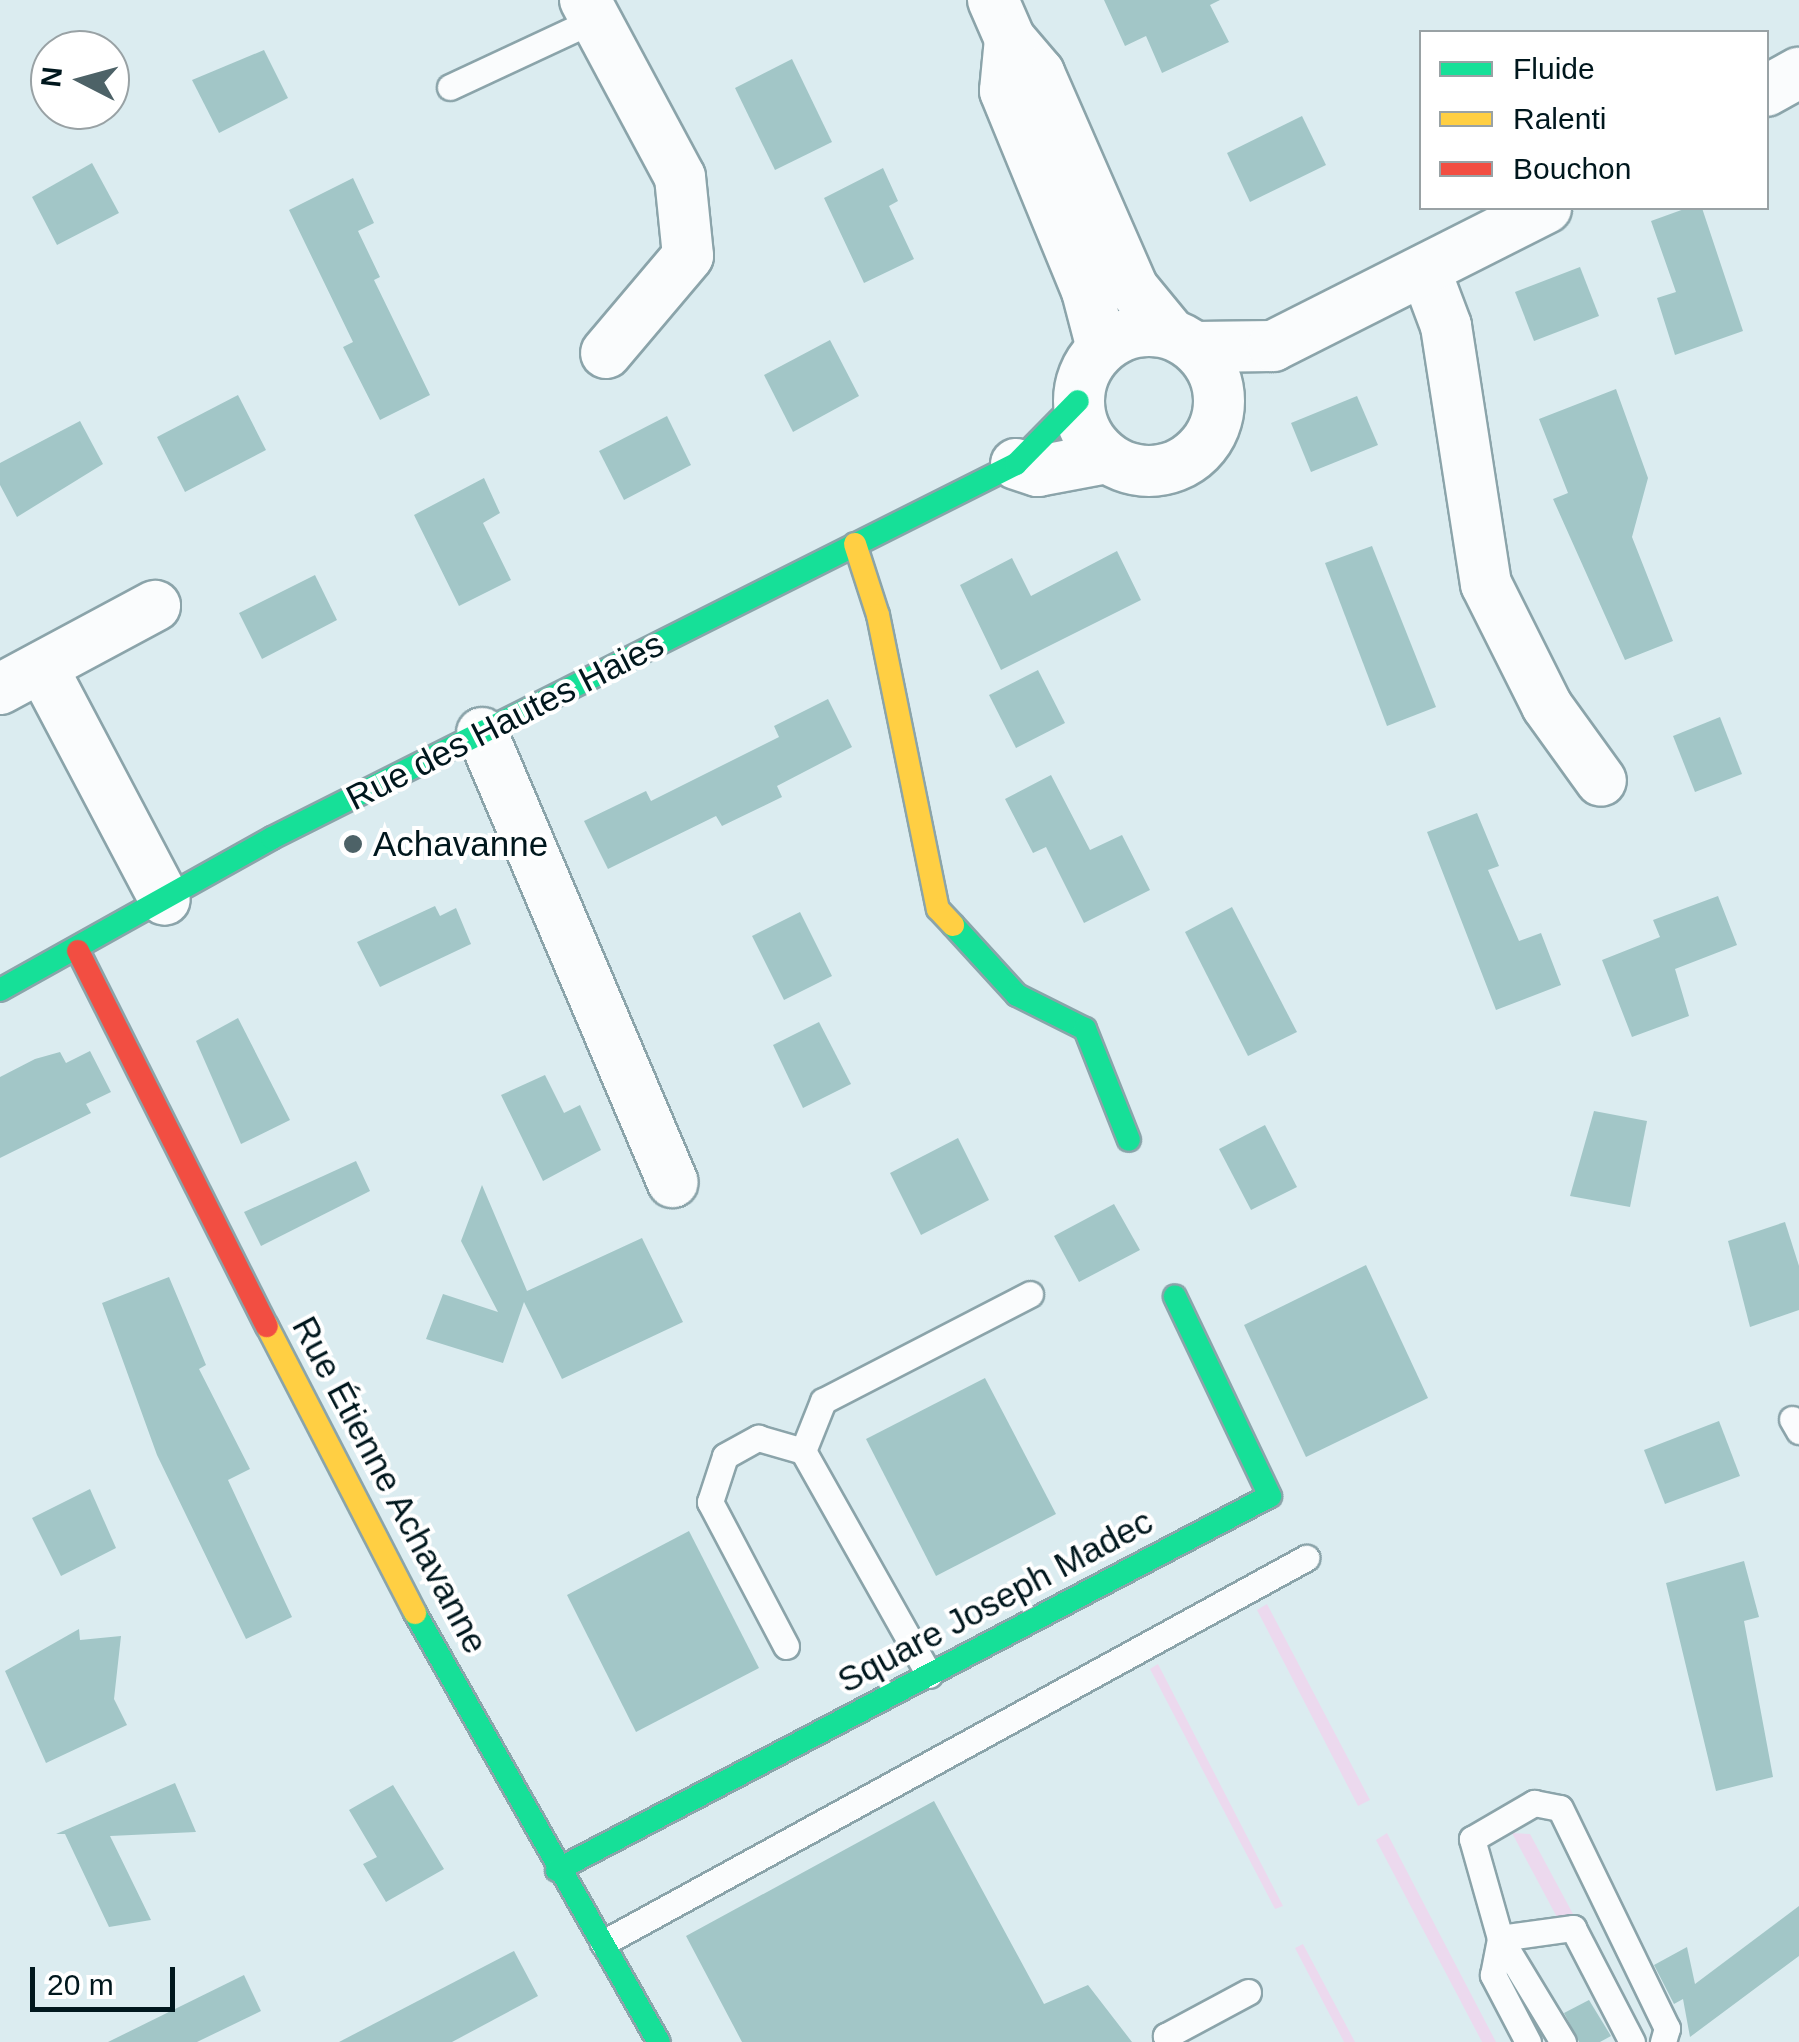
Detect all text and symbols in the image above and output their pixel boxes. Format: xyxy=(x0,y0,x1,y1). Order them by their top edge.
north arrow xyxy=(30,30,130,130)
legend xyxy=(1419,30,1769,210)
text: Fluide xyxy=(1513,52,1595,85)
text: N xyxy=(35,65,68,89)
text: Ralenti xyxy=(1513,102,1606,135)
text: Bouchon xyxy=(1513,152,1631,185)
street label: Rue des Hautes Haies xyxy=(339,623,671,819)
place label: Achavanne xyxy=(373,823,548,865)
marker: Achavanne xyxy=(342,833,364,855)
street label: Rue Étienne Achavanne xyxy=(283,1308,497,1662)
street label: Square Joseph Madec xyxy=(831,1500,1159,1702)
scale bar xyxy=(35,1947,180,2009)
text: 20 m xyxy=(47,1968,114,2001)

